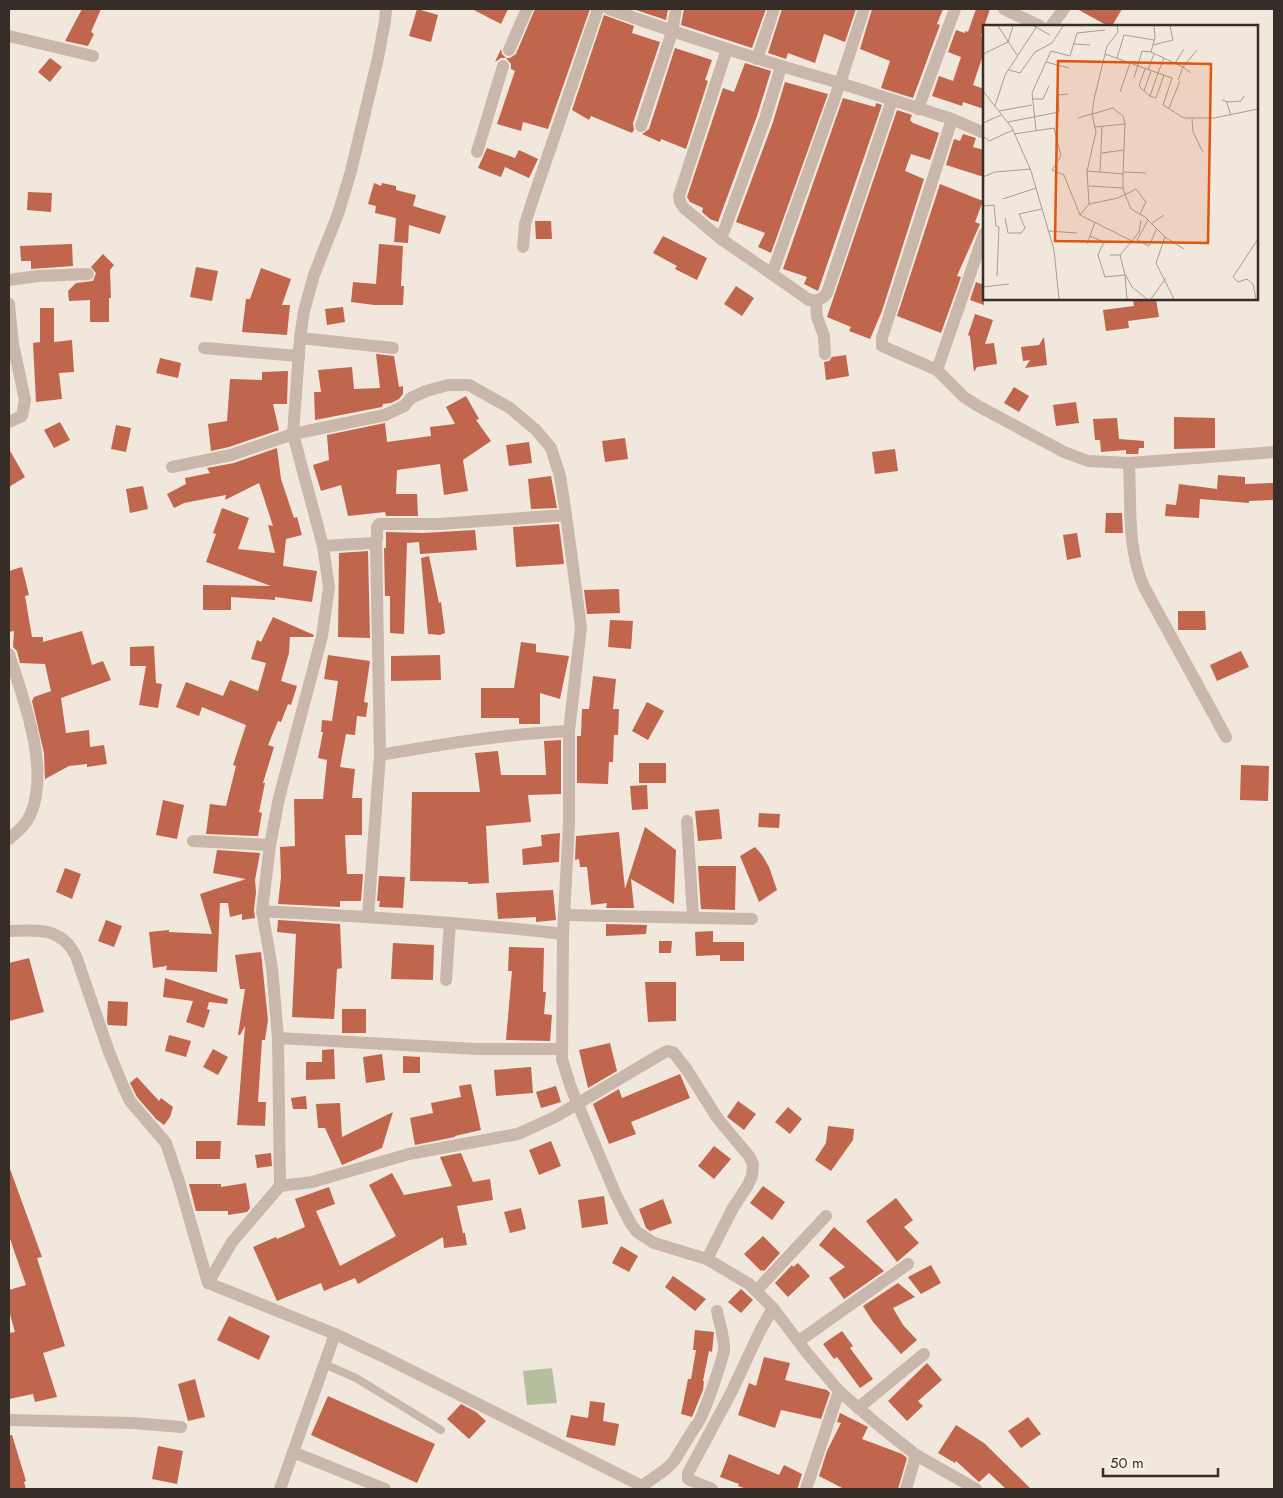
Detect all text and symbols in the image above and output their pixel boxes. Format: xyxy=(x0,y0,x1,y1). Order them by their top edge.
inset map xyxy=(983,25,1258,300)
scale bar xyxy=(1103,1446,1218,1478)
text: 50 m xyxy=(1110,1452,1144,1474)

